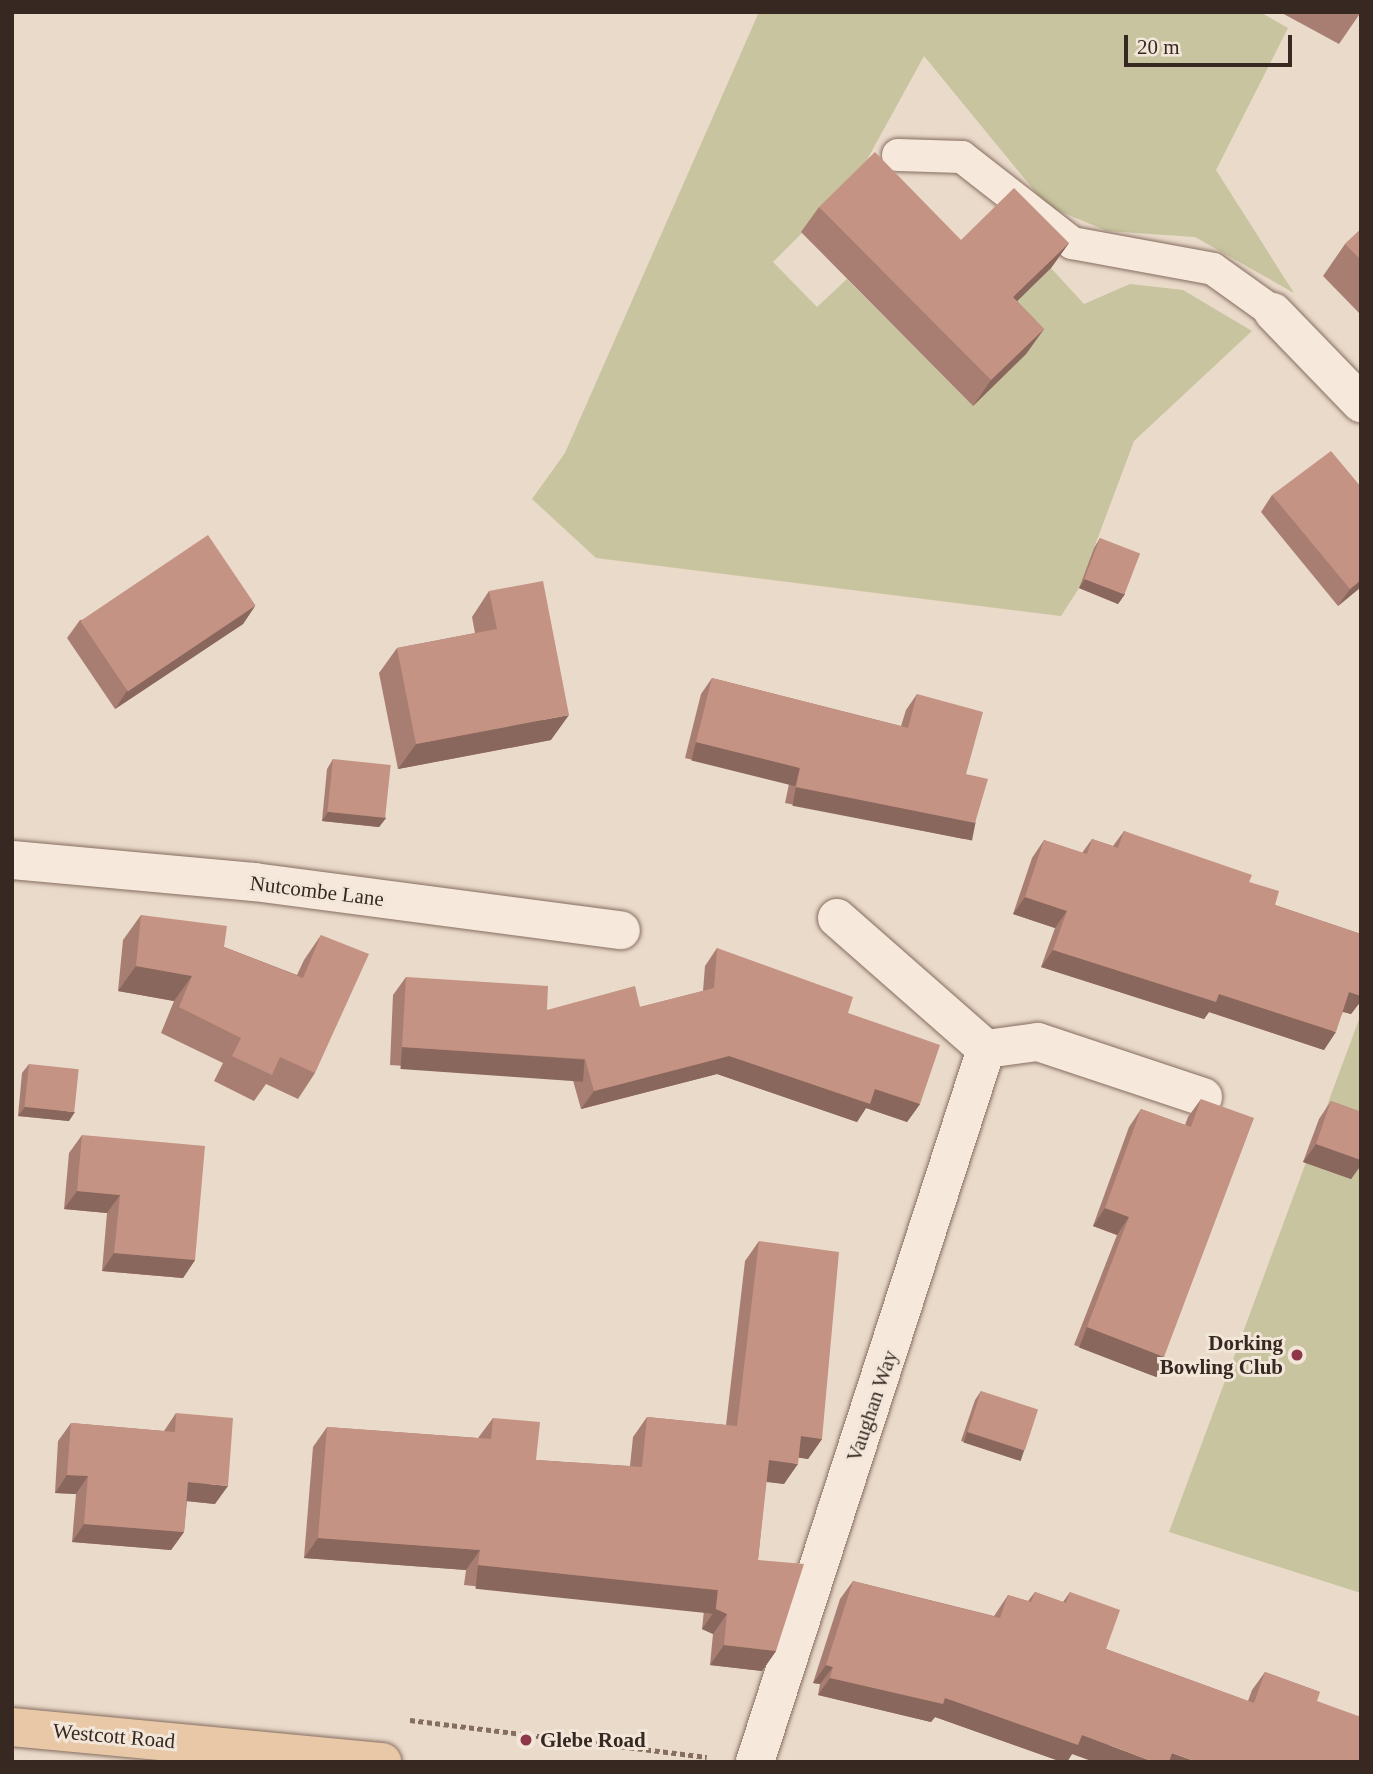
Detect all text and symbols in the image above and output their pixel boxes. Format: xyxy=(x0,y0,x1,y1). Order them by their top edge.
scale bar xyxy=(1128,21,1296,65)
text: 20 m xyxy=(1137,35,1180,59)
street label: Nutcombe Lane xyxy=(249,870,385,912)
place label: Dorking Bowling Club xyxy=(1160,1330,1283,1380)
street label: Vaughan Way xyxy=(841,1347,903,1465)
marker: Dorking Bowling Club xyxy=(1289,1347,1305,1363)
street label: Westcott Road xyxy=(52,1718,176,1754)
place label: Glebe Road xyxy=(540,1727,646,1753)
marker: Glebe Road xyxy=(518,1732,534,1748)

